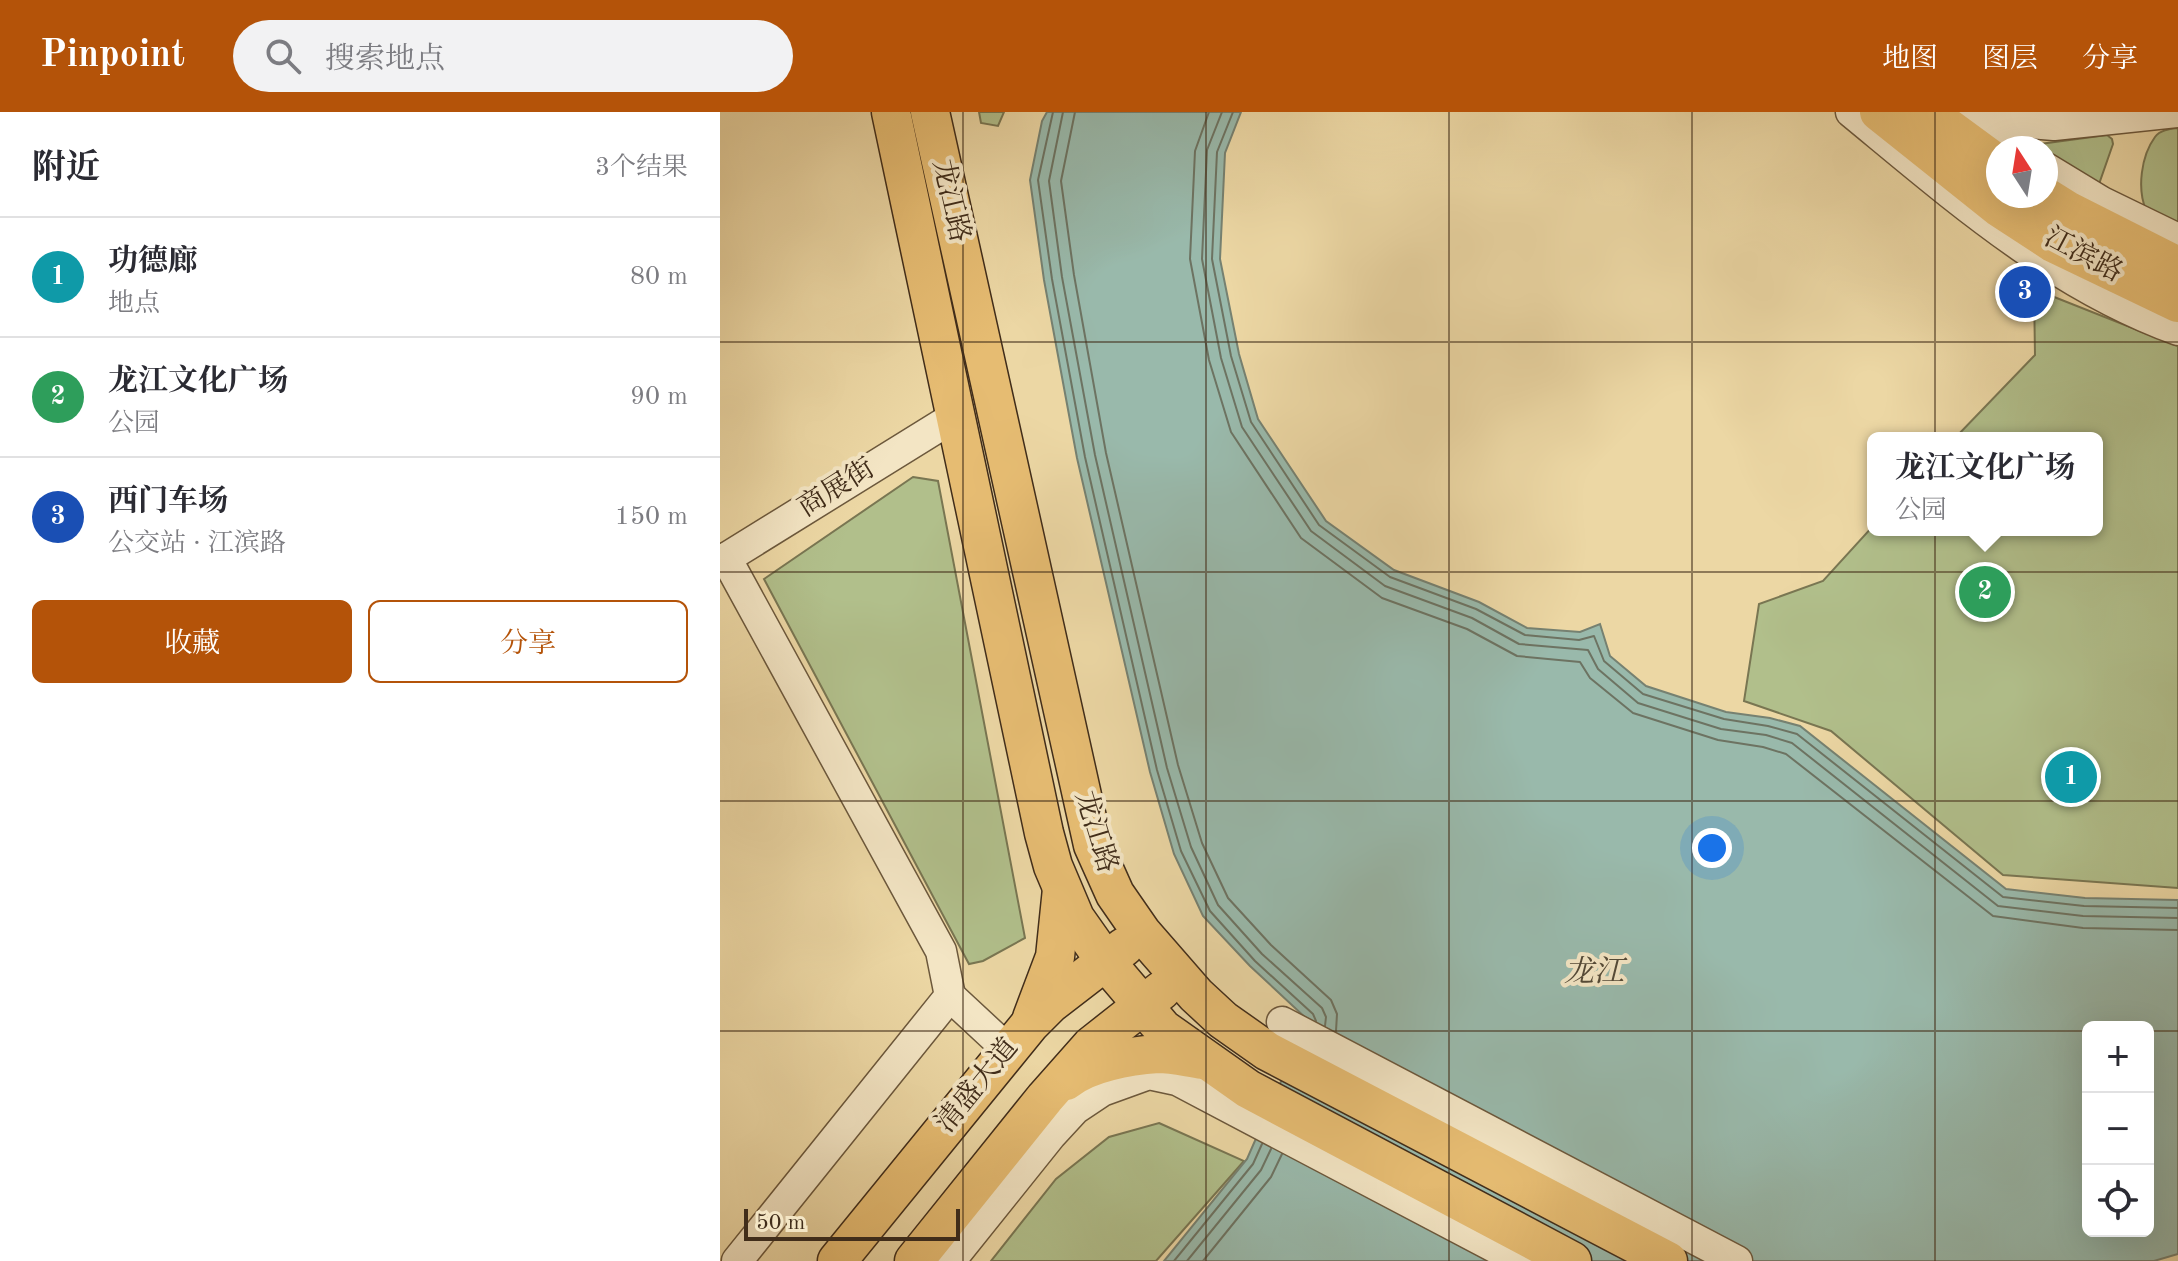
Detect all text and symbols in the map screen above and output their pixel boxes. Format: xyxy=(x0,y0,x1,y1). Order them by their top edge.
search box xyxy=(233,20,793,92)
icon: search xyxy=(261,34,305,78)
text: Pinpoint xyxy=(40,37,185,75)
text: 搜索地点 xyxy=(325,45,445,75)
text: 地图 xyxy=(1882,46,1938,74)
text: 图层 xyxy=(1982,46,2038,74)
text: 分享 xyxy=(2082,46,2138,74)
north arrow xyxy=(1986,136,2058,208)
text: 附近 xyxy=(32,152,100,186)
text: 3个结果 xyxy=(595,155,688,181)
street label: 龙江路 xyxy=(927,156,976,245)
street label: 江滨路 xyxy=(2039,221,2128,288)
text: 功德廊 xyxy=(108,247,198,277)
pin: 3 xyxy=(1999,262,2051,322)
text: 1 xyxy=(50,264,66,290)
text: 80 m xyxy=(630,264,688,290)
text: 地点 xyxy=(108,291,160,317)
text: 龙江文化广场 xyxy=(108,367,288,397)
text: 2 xyxy=(50,384,66,410)
text: 90 m xyxy=(630,384,688,410)
text: 公园 xyxy=(108,411,160,437)
popup xyxy=(1867,432,2103,536)
street label: 商展街 xyxy=(792,452,880,523)
text: 龙江文化广场 xyxy=(1895,454,2075,484)
text: 西门车场 xyxy=(108,487,228,517)
text: 公园 xyxy=(1895,498,1947,524)
text: 3 xyxy=(50,504,66,530)
text: 150 m xyxy=(615,504,688,530)
text: 公交站 · 江滨路 xyxy=(108,531,286,557)
pin: 2 xyxy=(1959,562,2011,622)
button: 收藏 xyxy=(32,600,352,683)
button: 分享 xyxy=(368,600,688,683)
pin: 1 xyxy=(2045,747,2097,807)
street label: 龙江路 xyxy=(1069,787,1124,876)
your location xyxy=(1692,828,1732,868)
water label: 龙江 xyxy=(1564,955,1628,988)
map controls xyxy=(2082,1021,2154,1237)
button: + xyxy=(2082,1021,2154,1093)
street label: 清盛大道 xyxy=(930,1032,1024,1138)
button: − xyxy=(2082,1093,2154,1165)
button: locate xyxy=(2082,1165,2154,1237)
scale bar xyxy=(744,1205,960,1241)
text: 50 m xyxy=(756,1212,805,1234)

